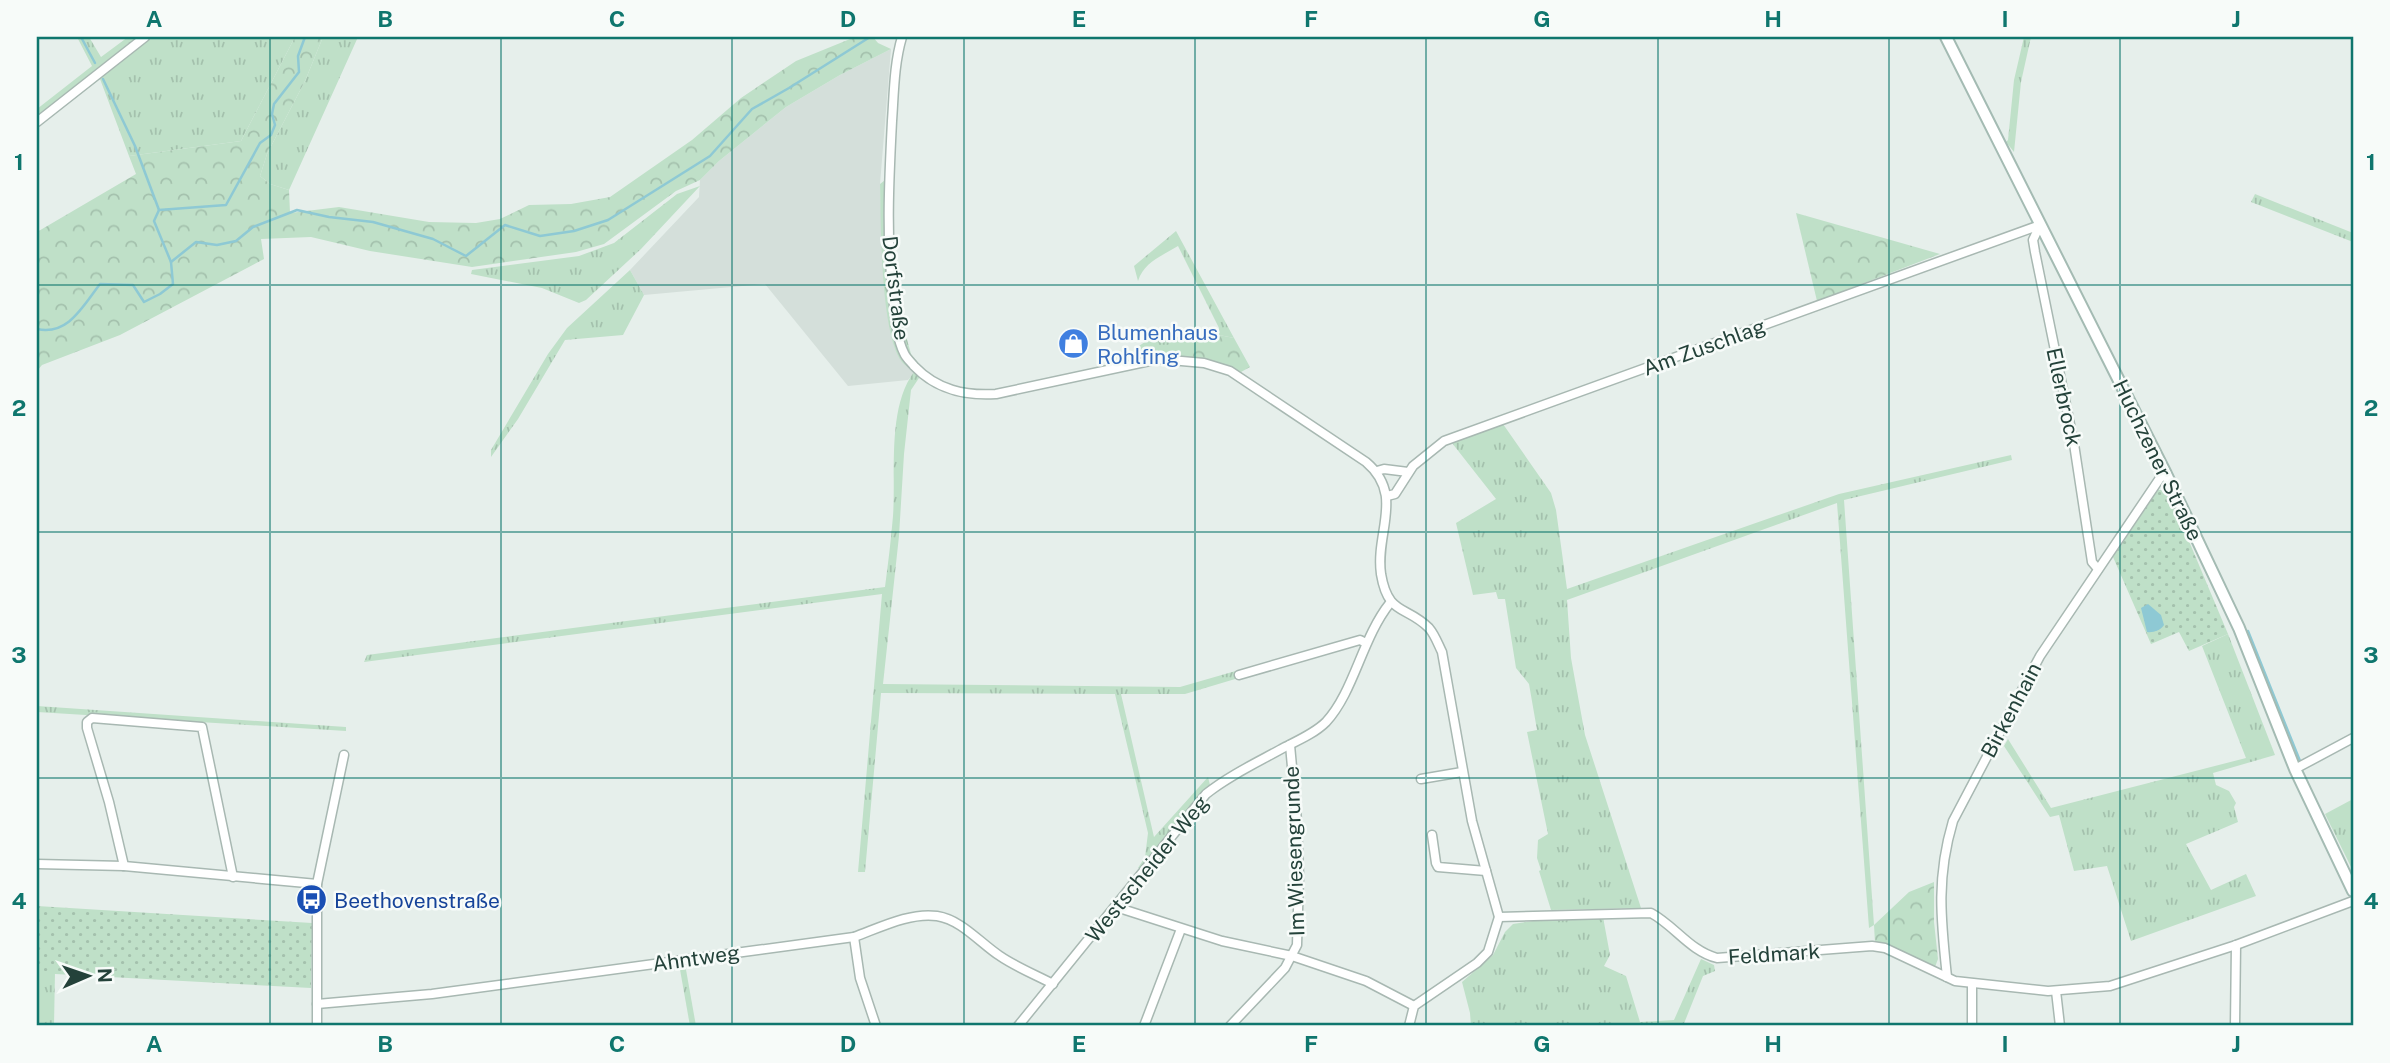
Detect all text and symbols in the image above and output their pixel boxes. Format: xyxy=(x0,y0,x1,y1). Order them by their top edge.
text: A xyxy=(146,5,163,32)
text: B xyxy=(377,5,393,32)
text: C xyxy=(609,5,625,32)
text: D xyxy=(840,5,856,32)
text: E xyxy=(1072,5,1086,32)
text: F xyxy=(1304,5,1318,32)
text: G xyxy=(1533,5,1551,32)
text: H xyxy=(1764,5,1782,32)
text: I xyxy=(2001,5,2009,32)
text: J xyxy=(2231,5,2241,32)
text: 1 xyxy=(14,148,24,175)
text: 1 xyxy=(2366,148,2376,175)
street label: Dorfstraße xyxy=(877,234,915,342)
street label: Am Zuschlag xyxy=(1639,313,1769,381)
place label: Blumenhaus Rohlfing xyxy=(1097,320,1218,369)
shop icon: Blumenhaus Rohlfing xyxy=(1057,327,1091,361)
street label: Ellerbrock xyxy=(2041,345,2087,449)
street label: Huchzener Straße xyxy=(2108,375,2208,545)
text: 2 xyxy=(12,394,26,421)
text: 2 xyxy=(2364,394,2378,421)
text: 3 xyxy=(11,641,27,668)
text: 3 xyxy=(2363,641,2379,668)
street label: Birkenhain xyxy=(1976,658,2046,762)
street label: Im Wiesengrunde xyxy=(1279,765,1309,937)
street label: Westscheider Weg xyxy=(1080,791,1214,947)
bus stop icon: Beethovenstraße xyxy=(294,883,328,917)
text: 4 xyxy=(11,887,27,914)
text: 4 xyxy=(2363,887,2379,914)
place label: Beethovenstraße xyxy=(334,888,500,913)
street label: Feldmark xyxy=(1727,938,1821,970)
north arrow xyxy=(52,940,122,1010)
street label: Ahntweg xyxy=(651,940,741,976)
text: N xyxy=(94,968,116,983)
text: A xyxy=(146,1030,163,1057)
text: B xyxy=(377,1030,393,1057)
text: C xyxy=(609,1030,625,1057)
text: D xyxy=(840,1030,856,1057)
text: E xyxy=(1072,1030,1086,1057)
text: F xyxy=(1304,1030,1318,1057)
text: G xyxy=(1533,1030,1551,1057)
text: H xyxy=(1764,1030,1782,1057)
text: I xyxy=(2001,1030,2009,1057)
text: J xyxy=(2231,1030,2241,1057)

